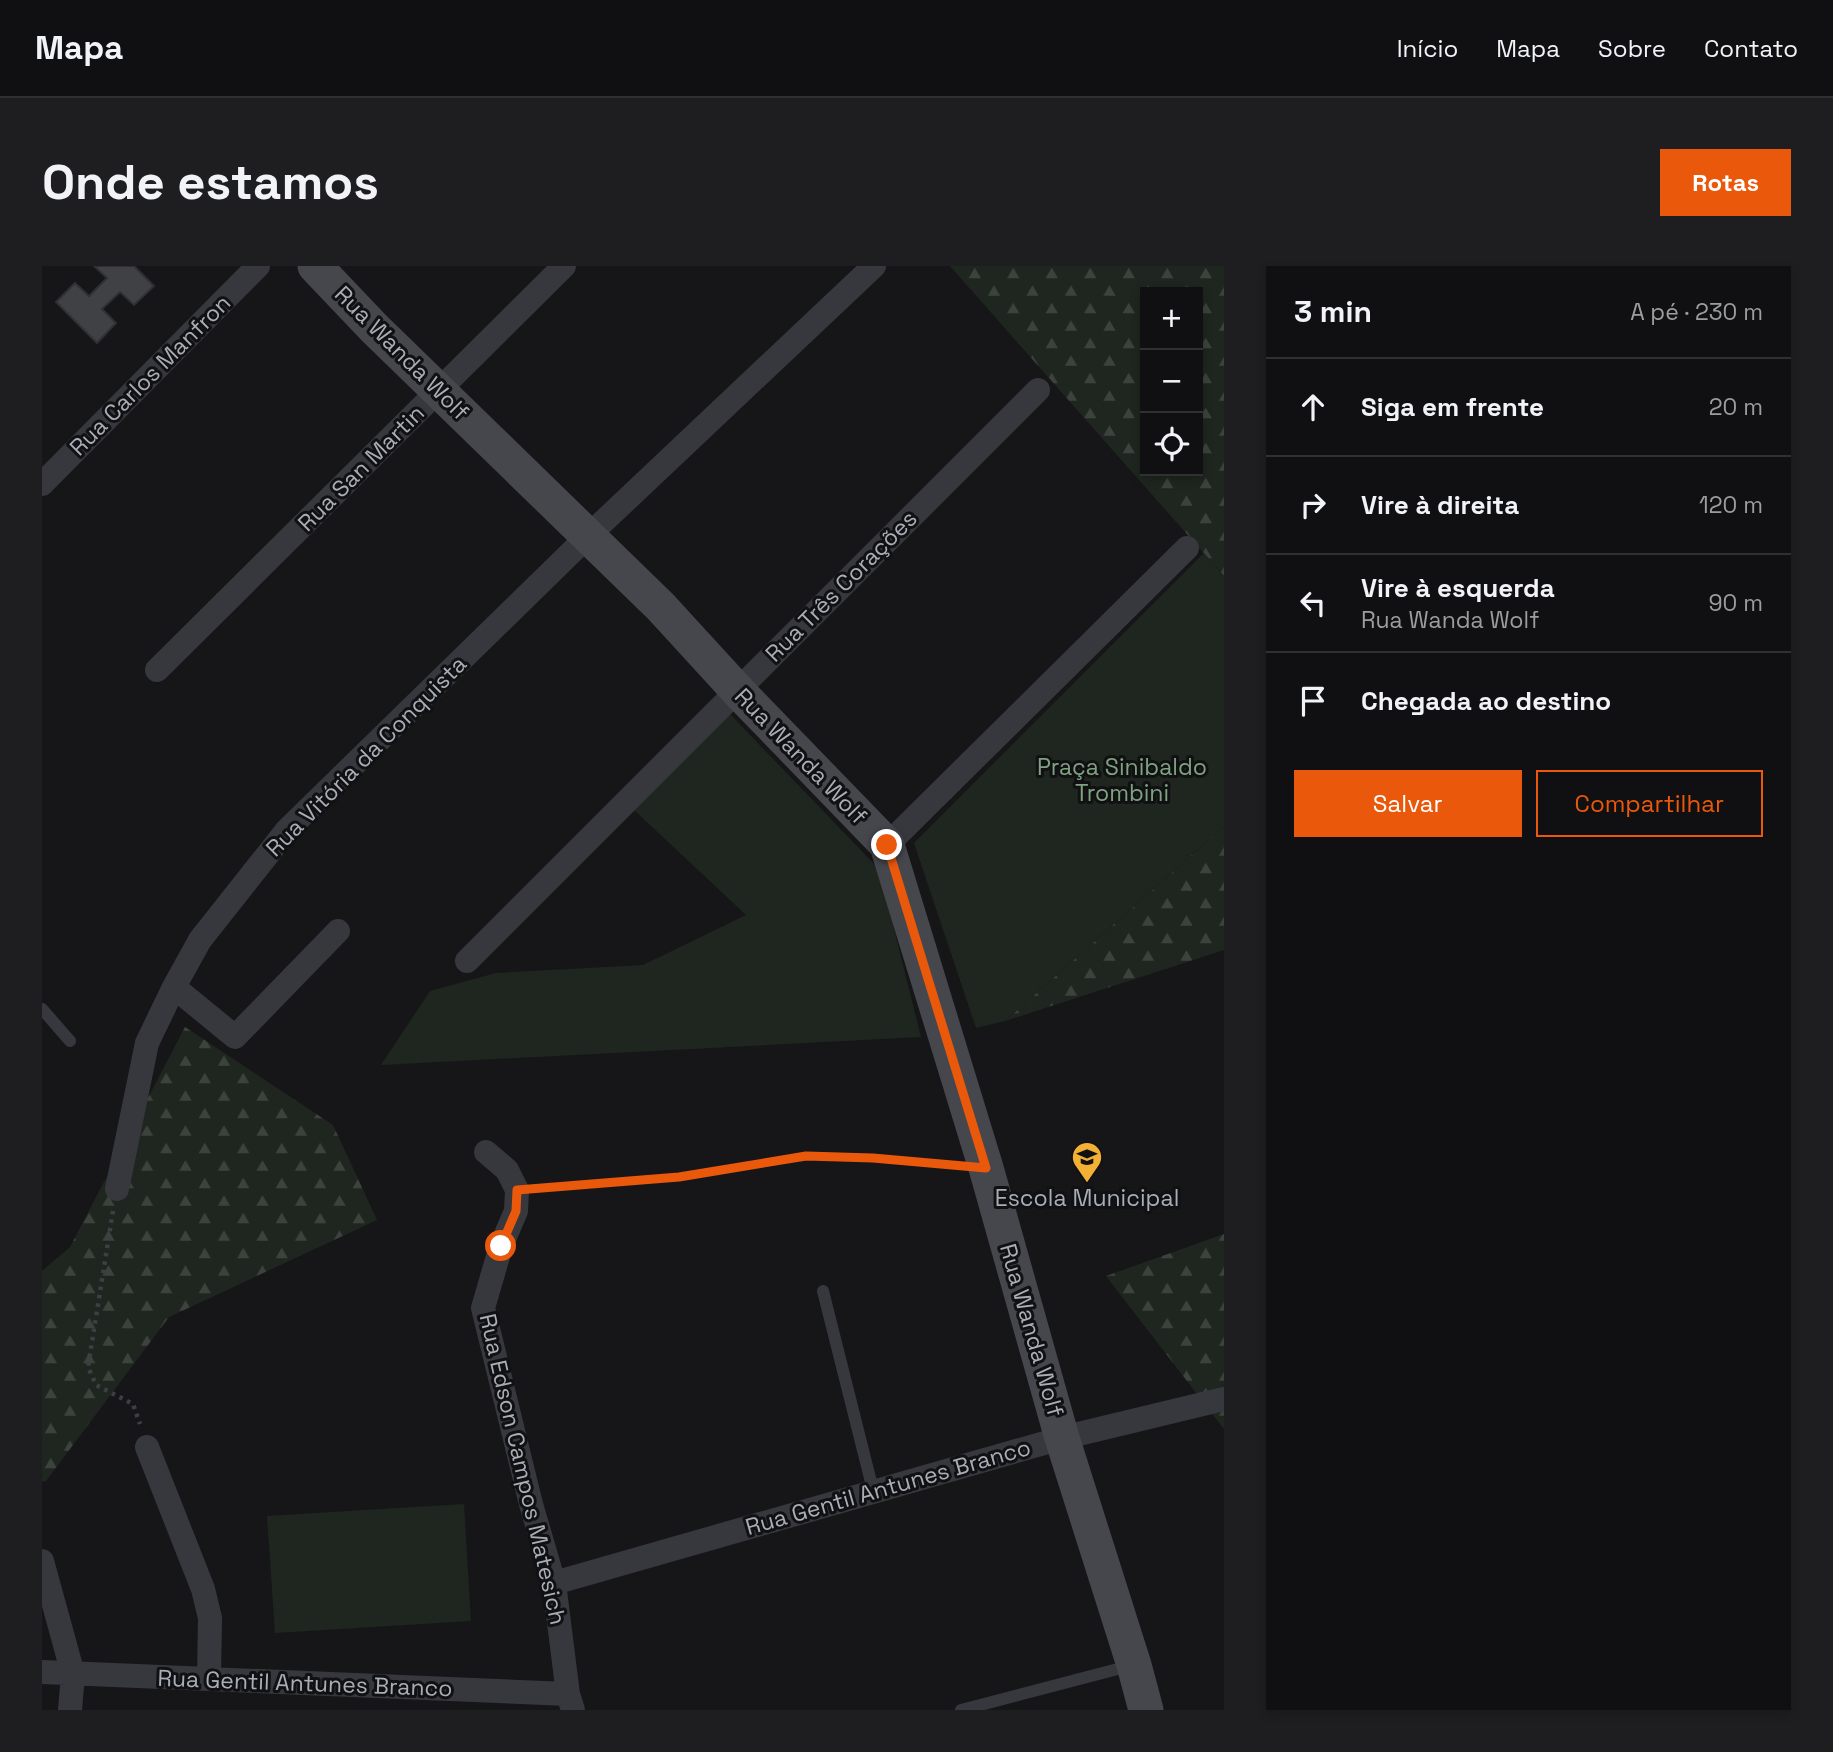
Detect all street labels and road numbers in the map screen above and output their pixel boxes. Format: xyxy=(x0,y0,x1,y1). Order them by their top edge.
street label: Rua Wanda Wolf xyxy=(328,279,476,427)
street label: Rua Carlos Manfron xyxy=(63,288,237,462)
street label: Rua San Martin xyxy=(291,398,431,538)
street label: Rua Três Corações xyxy=(759,504,923,668)
street label: Rua Vitória da Conquista xyxy=(259,649,473,863)
street label: Rua Wanda Wolf xyxy=(728,681,874,831)
street label: Rua Wanda Wolf xyxy=(993,1240,1071,1420)
street label: Rua Edson Campos Matesich xyxy=(473,1310,573,1628)
street label: Rua Gentil Antunes Branco xyxy=(742,1432,1034,1542)
street label: Rua Gentil Antunes Branco xyxy=(157,1663,453,1703)

